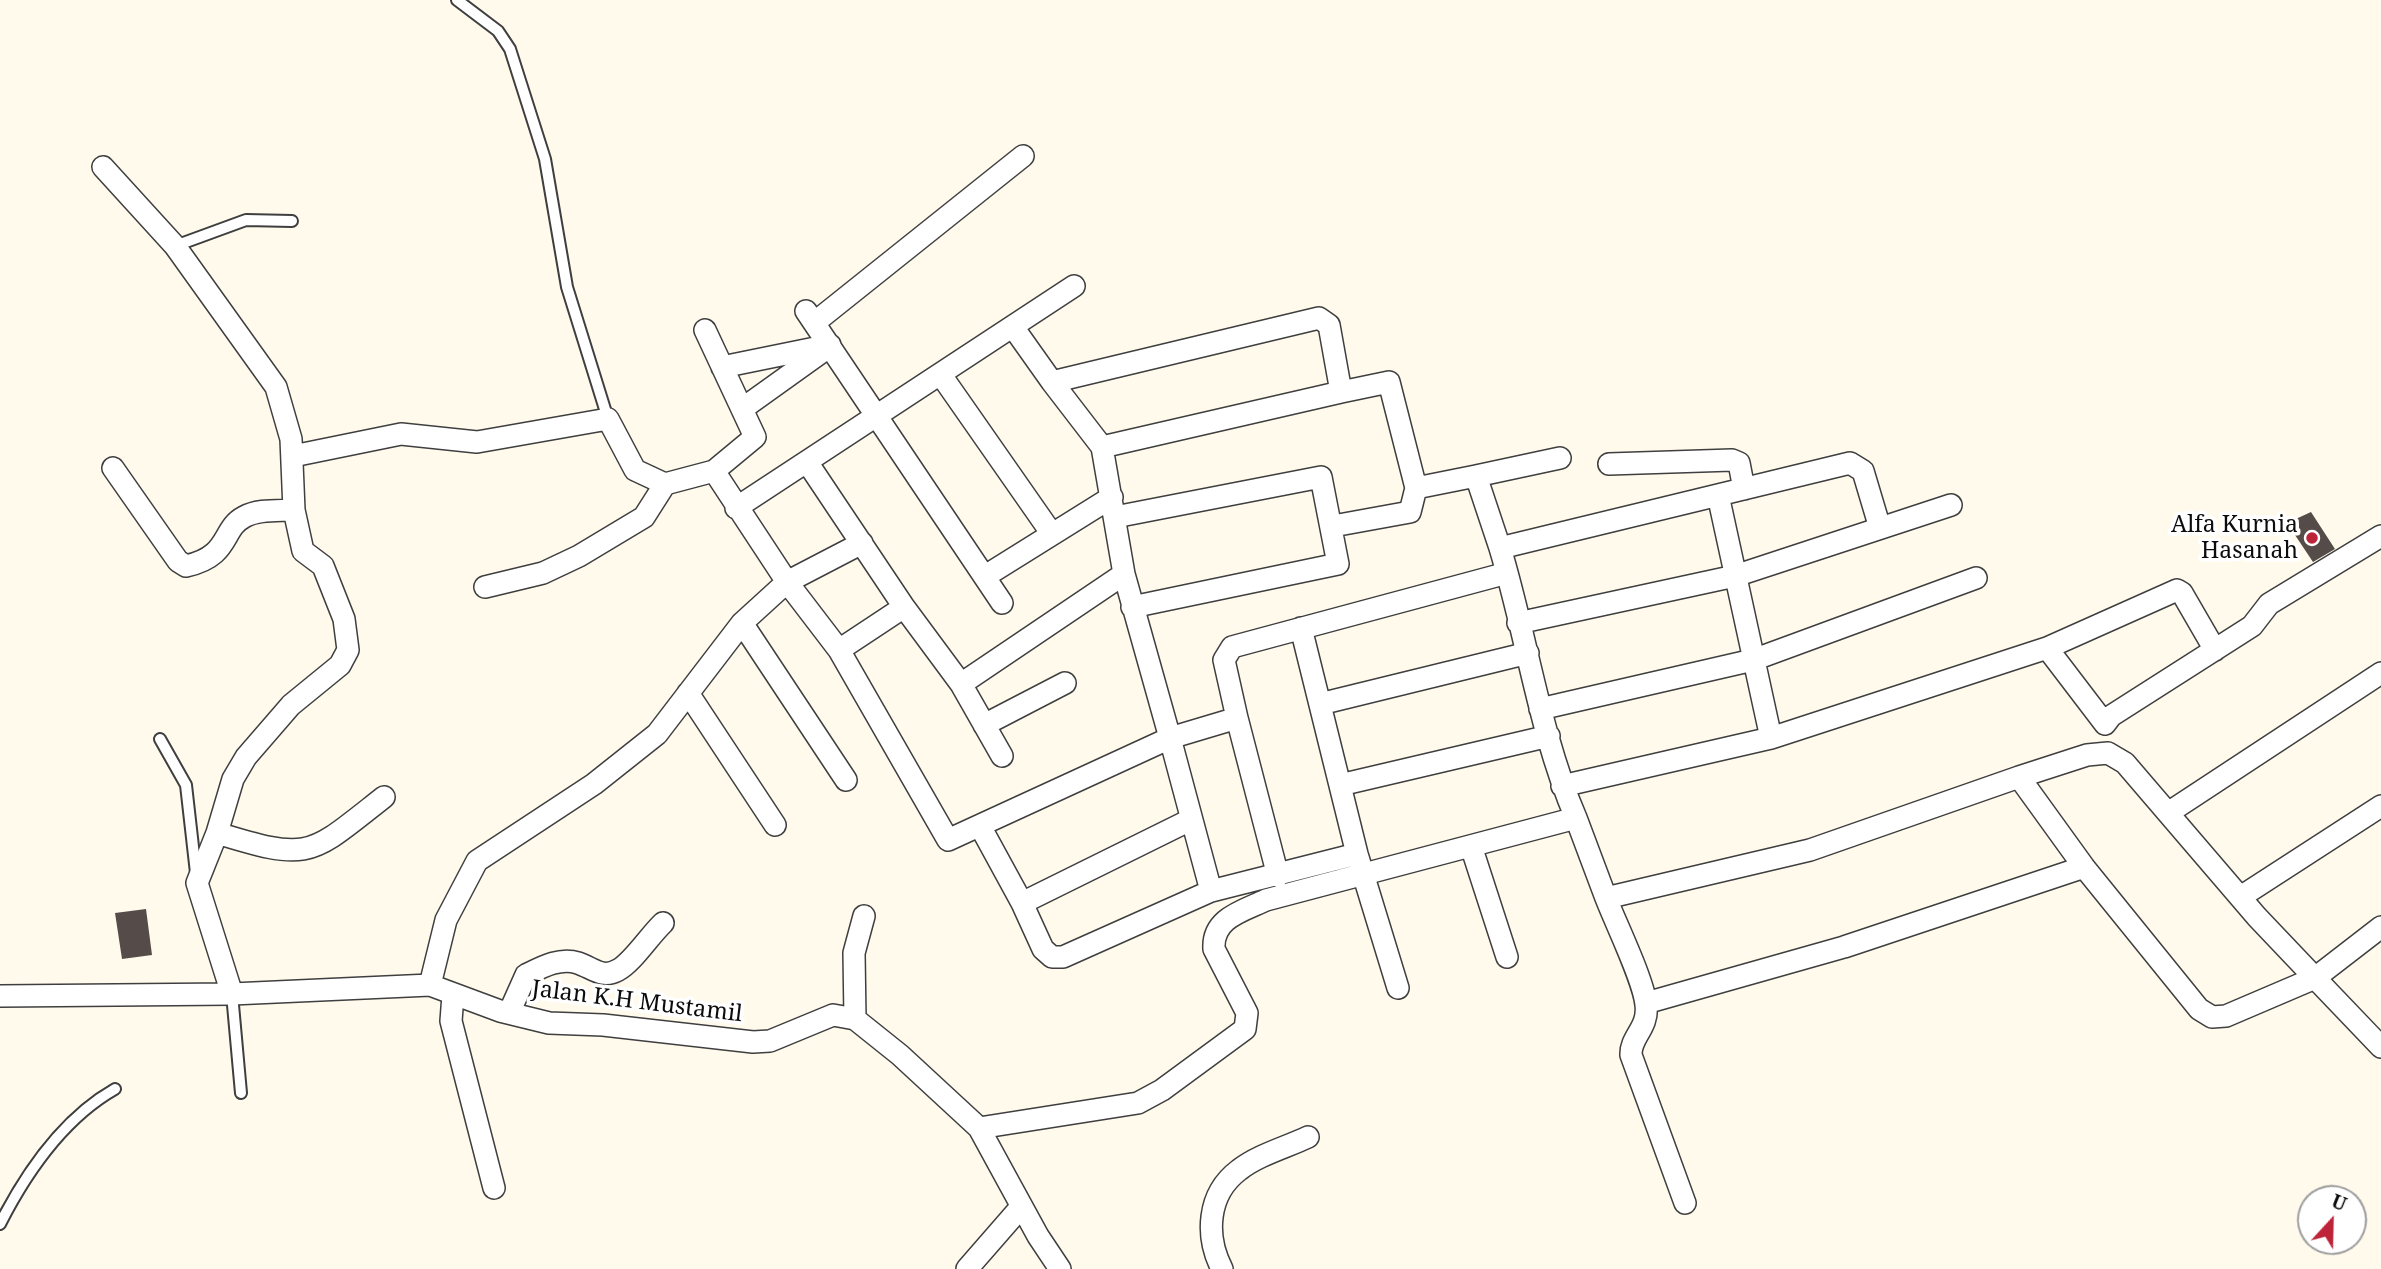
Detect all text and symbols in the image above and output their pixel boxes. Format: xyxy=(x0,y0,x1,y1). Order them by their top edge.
place label: Alfa Kurnia Hasanah xyxy=(2171,511,2298,565)
marker: Alfa Kurnia Hasanah xyxy=(2304,530,2320,546)
street label: Jalan K.H Mustamil xyxy=(530,975,744,1029)
north arrow xyxy=(2297,1185,2367,1255)
text: U xyxy=(2328,1188,2351,1217)

